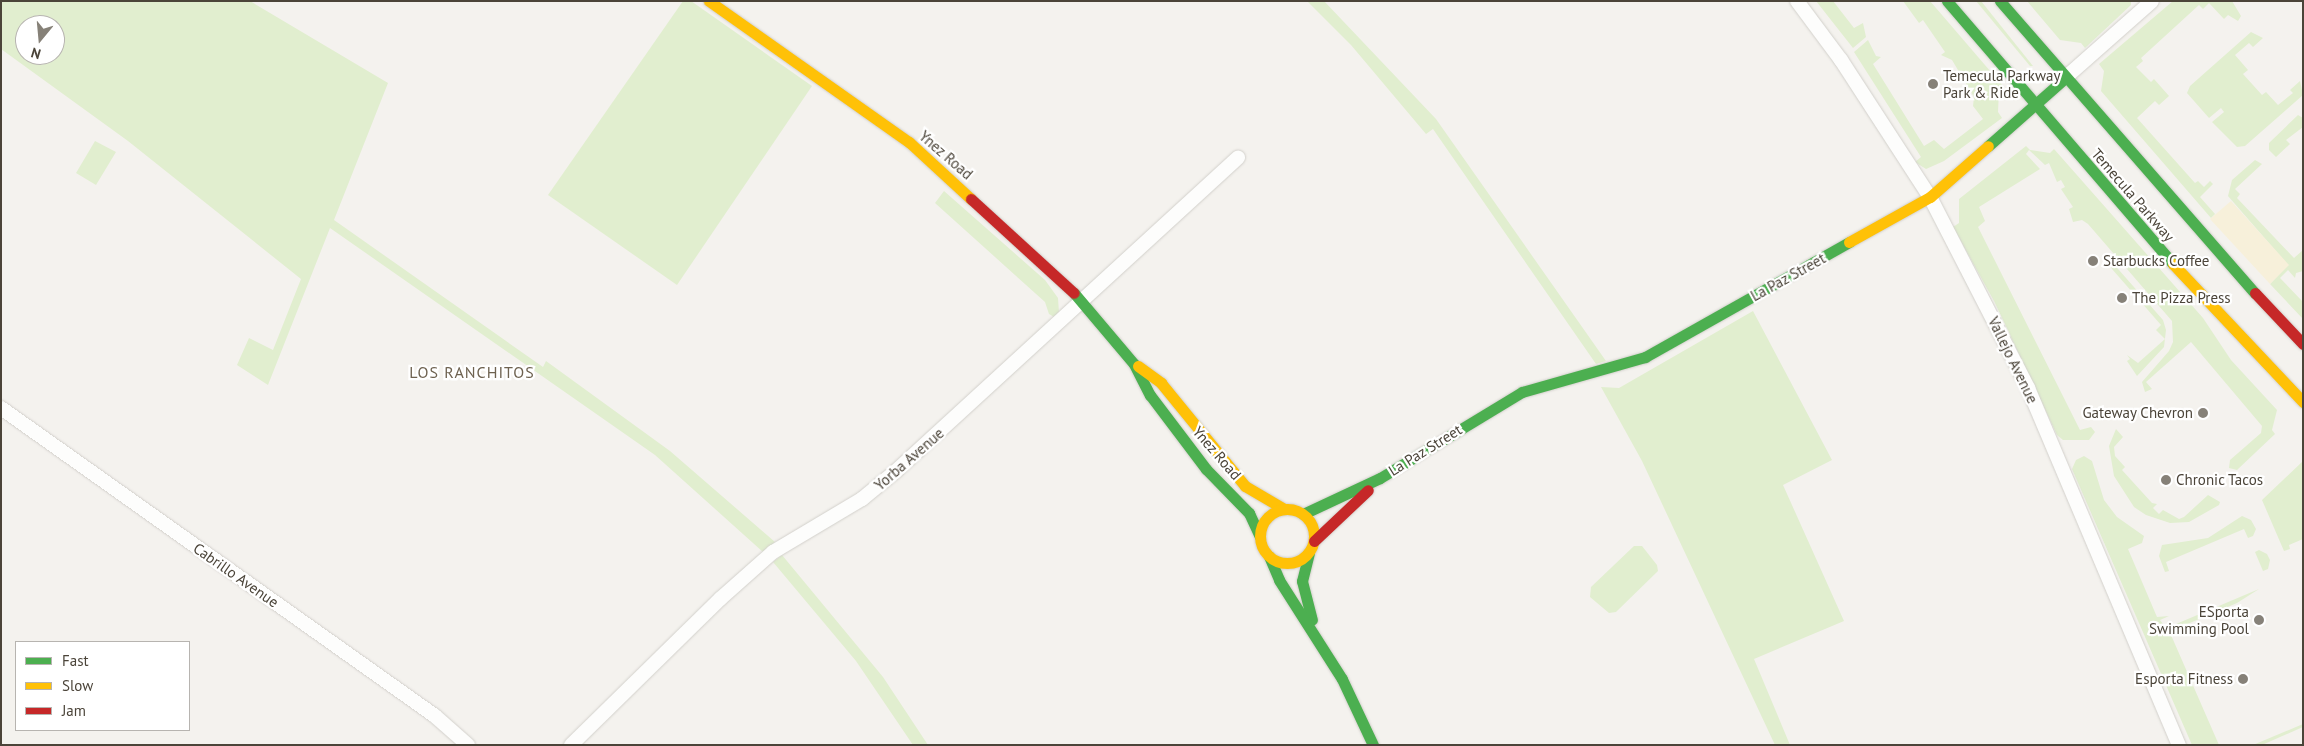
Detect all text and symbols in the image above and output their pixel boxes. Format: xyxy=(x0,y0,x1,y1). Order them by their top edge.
north arrow xyxy=(15,15,65,65)
text: N xyxy=(29,43,43,63)
place label: Temecula Parkway Park & Ride xyxy=(1943,66,2060,101)
marker: Temecula Parkway Park & Ride xyxy=(1927,78,1939,90)
street label: Ynez Road xyxy=(915,127,977,183)
street label: Temecula Parkway xyxy=(2088,145,2178,245)
street label: La Paz Street xyxy=(1747,249,1829,305)
place label: Starbucks Coffee xyxy=(2103,252,2209,270)
marker: Starbucks Coffee xyxy=(2087,255,2099,267)
place label: The Pizza Press xyxy=(2132,289,2231,307)
marker: The Pizza Press xyxy=(2116,292,2128,304)
street label: Vallejo Avenue xyxy=(1984,314,2042,406)
district label: LOS RANCHITOS xyxy=(408,362,536,382)
place label: Gateway Chevron xyxy=(2082,404,2193,422)
marker: Gateway Chevron xyxy=(2197,407,2209,419)
street label: La Paz Street xyxy=(1385,420,1465,480)
street label: Ynez Road xyxy=(1189,422,1245,484)
street label: Yorba Avenue xyxy=(870,424,948,494)
place label: Chronic Tacos xyxy=(2176,471,2264,489)
marker: Chronic Tacos xyxy=(2160,474,2172,486)
street label: Cabrillo Avenue xyxy=(190,539,282,611)
place label: ESporta Swimming Pool xyxy=(2149,602,2249,637)
marker: ESporta Swimming Pool xyxy=(2253,614,2265,626)
legend xyxy=(15,641,190,731)
text: Fast xyxy=(62,651,89,670)
place label: Esporta Fitness xyxy=(2135,670,2233,688)
marker: Esporta Fitness xyxy=(2237,673,2249,685)
text: Slow xyxy=(62,676,93,695)
text: Jam xyxy=(62,701,86,720)

